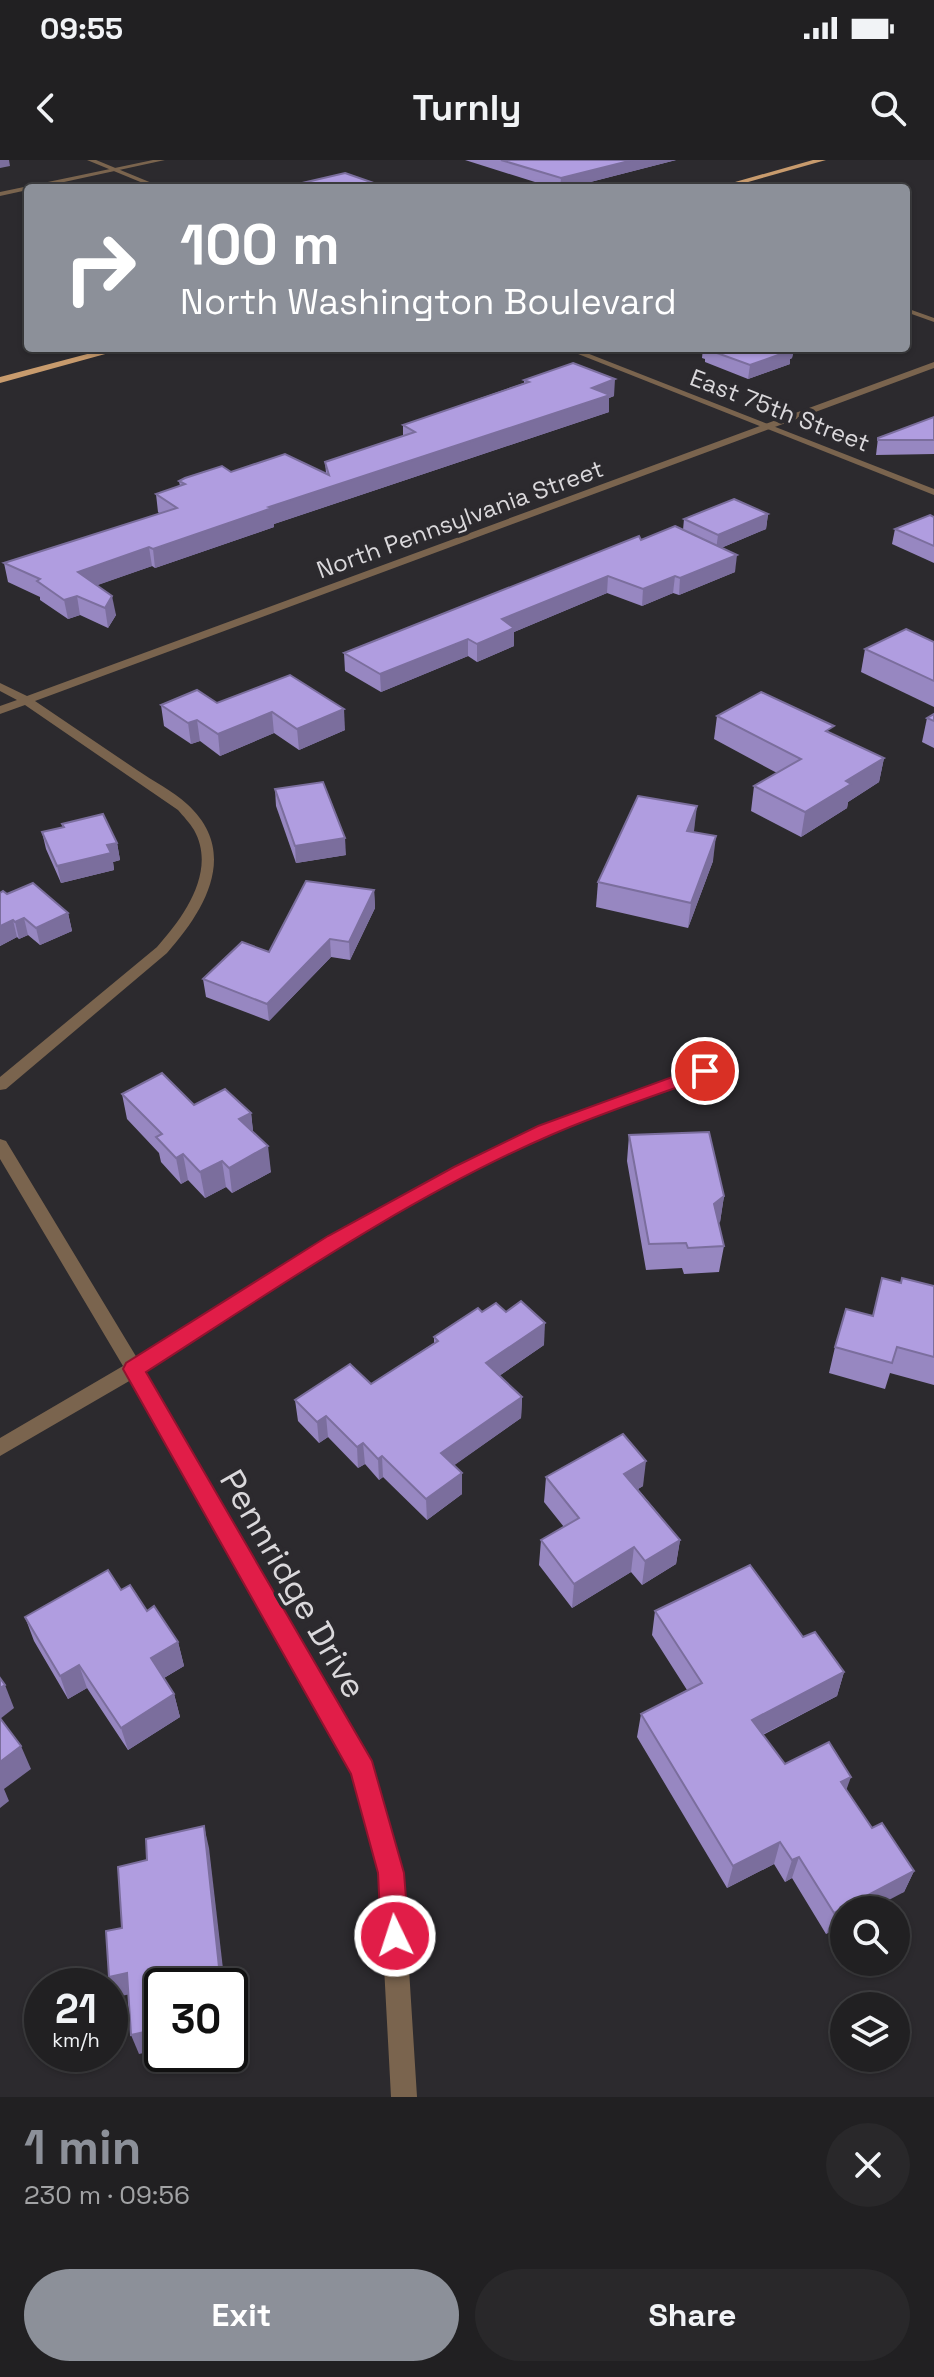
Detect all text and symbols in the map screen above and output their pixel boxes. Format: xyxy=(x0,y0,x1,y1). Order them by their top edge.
text: 09:55 xyxy=(40,9,123,48)
text: Turnly xyxy=(413,85,521,131)
icon: back xyxy=(24,86,68,130)
icon: search xyxy=(866,86,910,130)
text: 100 m xyxy=(180,209,340,280)
icon: right xyxy=(48,216,152,320)
text: North Washington Boulevard xyxy=(180,279,677,325)
street label: East 75th Street xyxy=(686,361,874,459)
street label: North Pennsylvania Street xyxy=(312,453,608,585)
pin xyxy=(671,1037,739,1105)
icon: arrive xyxy=(683,1049,727,1093)
street label: Pennridge Drive xyxy=(210,1462,376,1706)
position arrow xyxy=(353,1894,437,1978)
map controls xyxy=(830,1896,910,2072)
button: search xyxy=(830,1896,910,1976)
speed limit sign: 30 xyxy=(144,1968,248,2072)
text: 21 xyxy=(55,1984,97,2035)
button: layers xyxy=(830,1992,910,2072)
text: km/h xyxy=(52,2027,100,2053)
text: 1 min xyxy=(24,2117,141,2178)
button: close xyxy=(826,2123,910,2207)
text: 230 m · 09:56 xyxy=(24,2178,190,2212)
button: Exit xyxy=(24,2269,459,2361)
button: Share xyxy=(475,2269,910,2361)

